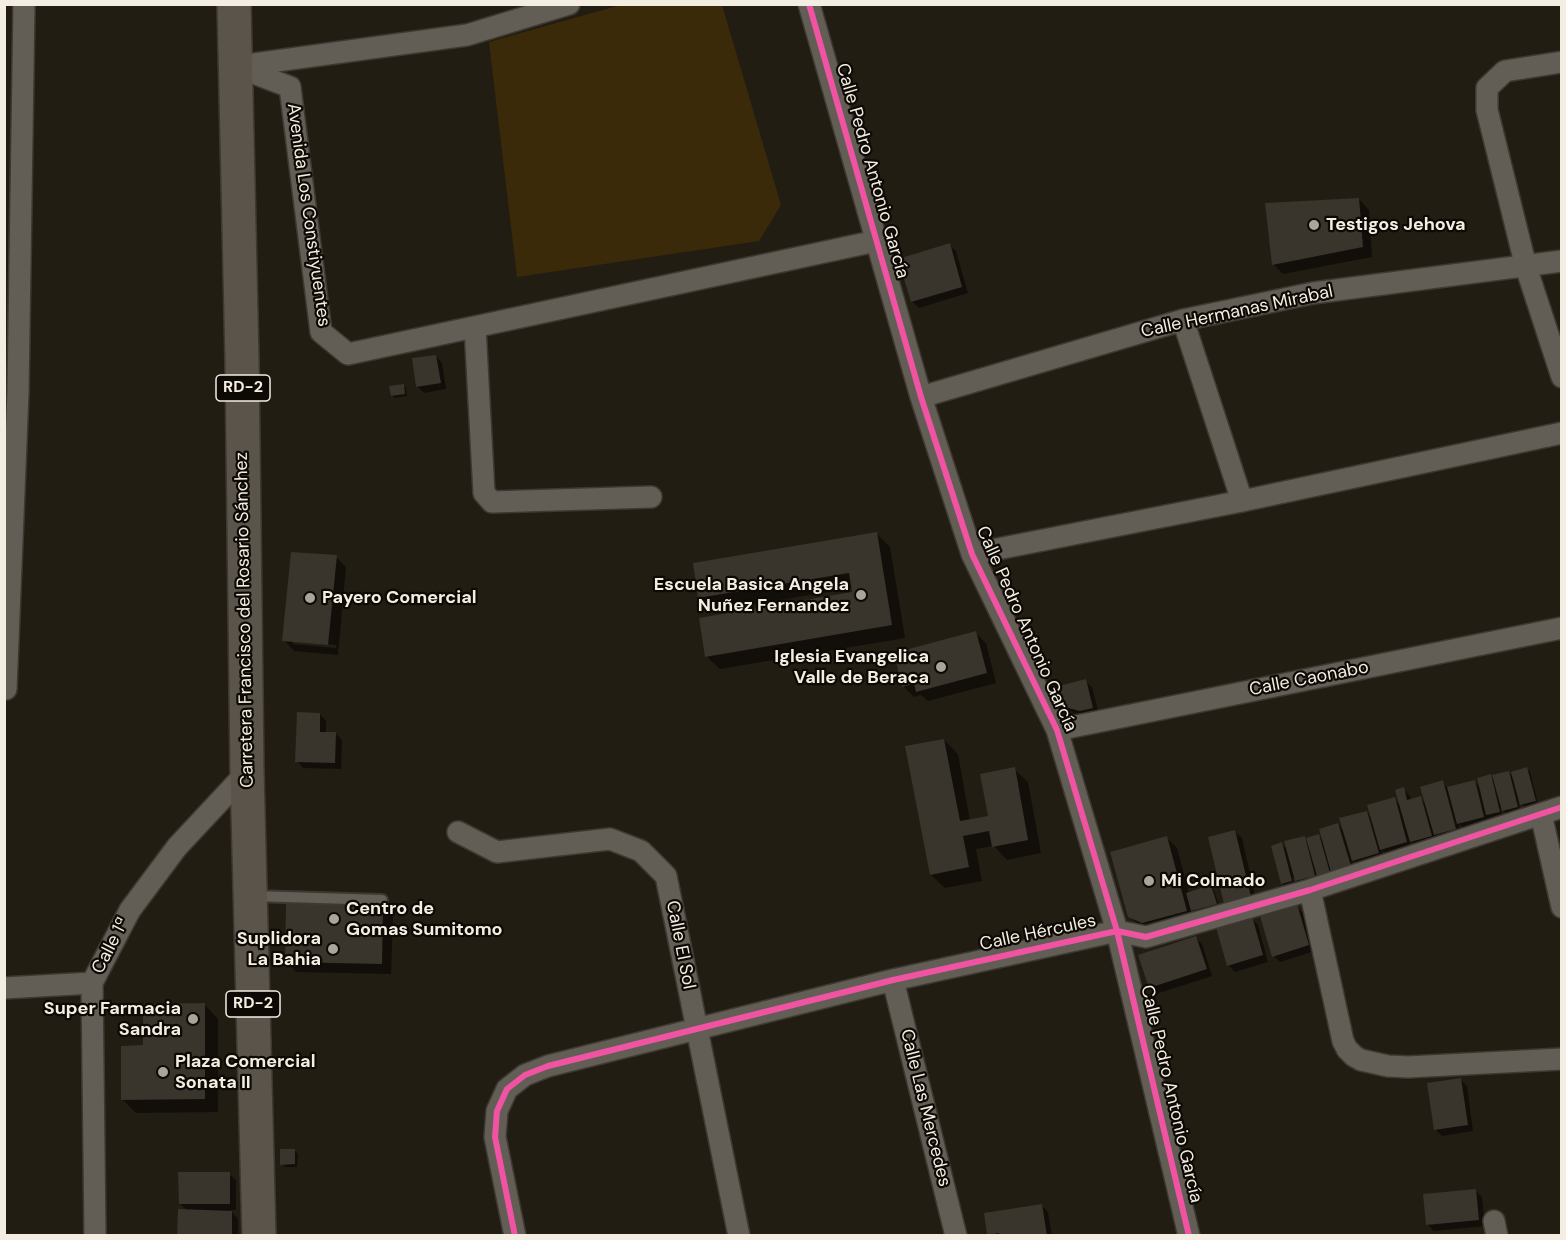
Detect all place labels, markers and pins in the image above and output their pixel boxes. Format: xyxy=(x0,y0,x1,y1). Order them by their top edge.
place label: Testigos Jehova xyxy=(1326,214,1466,236)
marker: Testigos Jehova xyxy=(1307,218,1321,232)
place label: Escuela Basica Angela Nuñez Fernandez xyxy=(654,574,849,616)
place label: Payero Comercial xyxy=(322,587,477,609)
marker: Escuela Basica Angela Nuñez Fernandez xyxy=(854,588,868,602)
marker: Payero Comercial xyxy=(303,591,317,605)
place label: Iglesia Evangelica Valle de Beraca xyxy=(774,646,929,688)
marker: Iglesia Evangelica Valle de Beraca xyxy=(934,660,948,674)
place label: Mi Colmado xyxy=(1161,870,1265,892)
marker: Mi Colmado xyxy=(1142,874,1156,888)
place label: Centro de Gomas Sumitomo xyxy=(346,898,503,940)
marker: Centro de Gomas Sumitomo xyxy=(327,912,341,926)
place label: Suplidora La Bahia xyxy=(237,928,321,970)
marker: Suplidora La Bahia xyxy=(326,942,340,956)
place label: Super Farmacia Sandra xyxy=(44,998,181,1040)
marker: Super Farmacia Sandra xyxy=(186,1012,200,1026)
place label: Plaza Comercial Sonata II xyxy=(175,1051,315,1094)
marker: Plaza Comercial Sonata II xyxy=(156,1065,170,1079)

